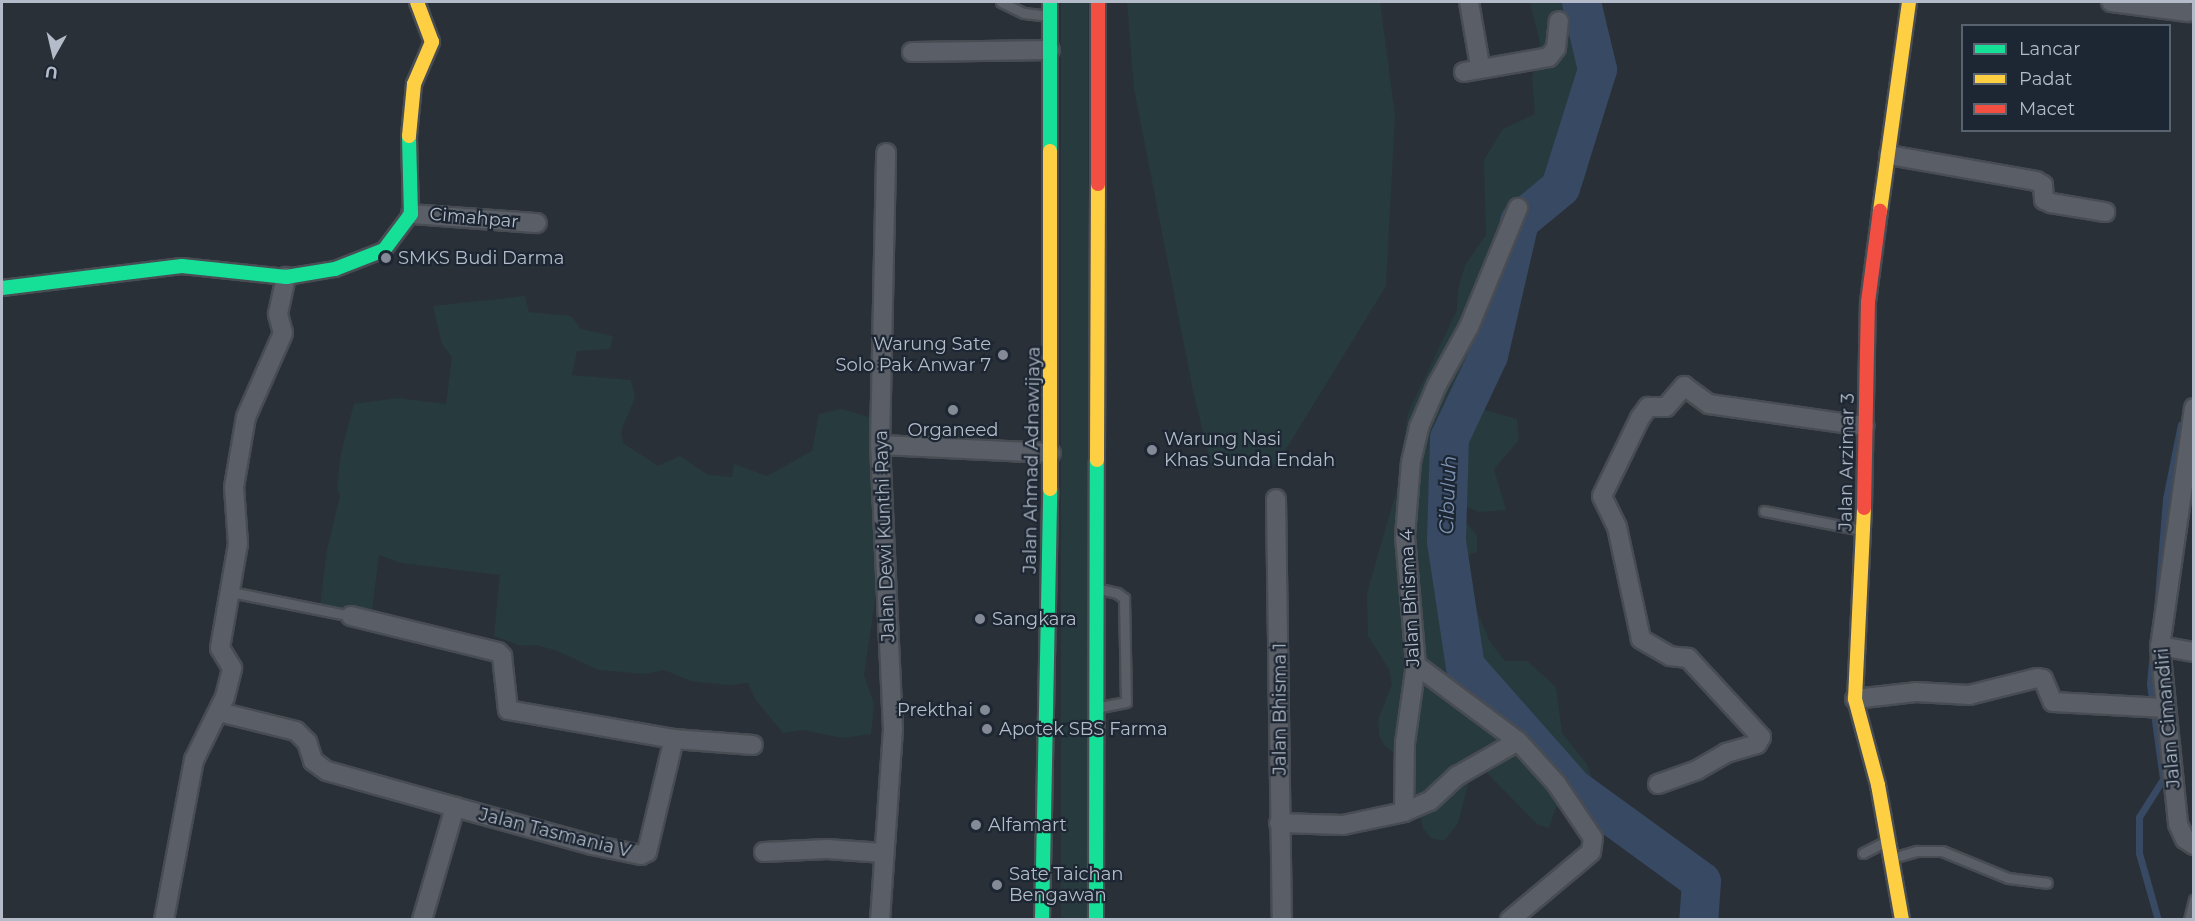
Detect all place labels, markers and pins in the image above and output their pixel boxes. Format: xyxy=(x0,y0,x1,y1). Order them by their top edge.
place label: SMKS Budi Darma xyxy=(398,247,564,269)
marker: SMKS Budi Darma xyxy=(379,251,393,265)
place label: Warung Sate Solo Pak Anwar 7 xyxy=(836,334,991,376)
marker: Warung Sate Solo Pak Anwar 7 xyxy=(996,348,1010,362)
marker: Organeed xyxy=(946,403,960,417)
place label: Organeed xyxy=(907,419,999,441)
place label: Warung Nasi Khas Sunda Endah xyxy=(1164,429,1335,472)
marker: Warung Nasi Khas Sunda Endah xyxy=(1145,443,1159,457)
place label: Sangkara xyxy=(992,608,1076,630)
marker: Sangkara xyxy=(973,612,987,626)
place label: Prekthai xyxy=(897,699,973,721)
marker: Prekthai xyxy=(978,703,992,717)
place label: Apotek SBS Farma xyxy=(999,718,1168,740)
marker: Apotek SBS Farma xyxy=(980,722,994,736)
place label: Alfamart xyxy=(988,814,1067,836)
marker: Alfamart xyxy=(969,818,983,832)
place label: Sate Taichan Bengawan xyxy=(1009,864,1123,906)
marker: Sate Taichan Bengawan xyxy=(990,878,1004,892)

